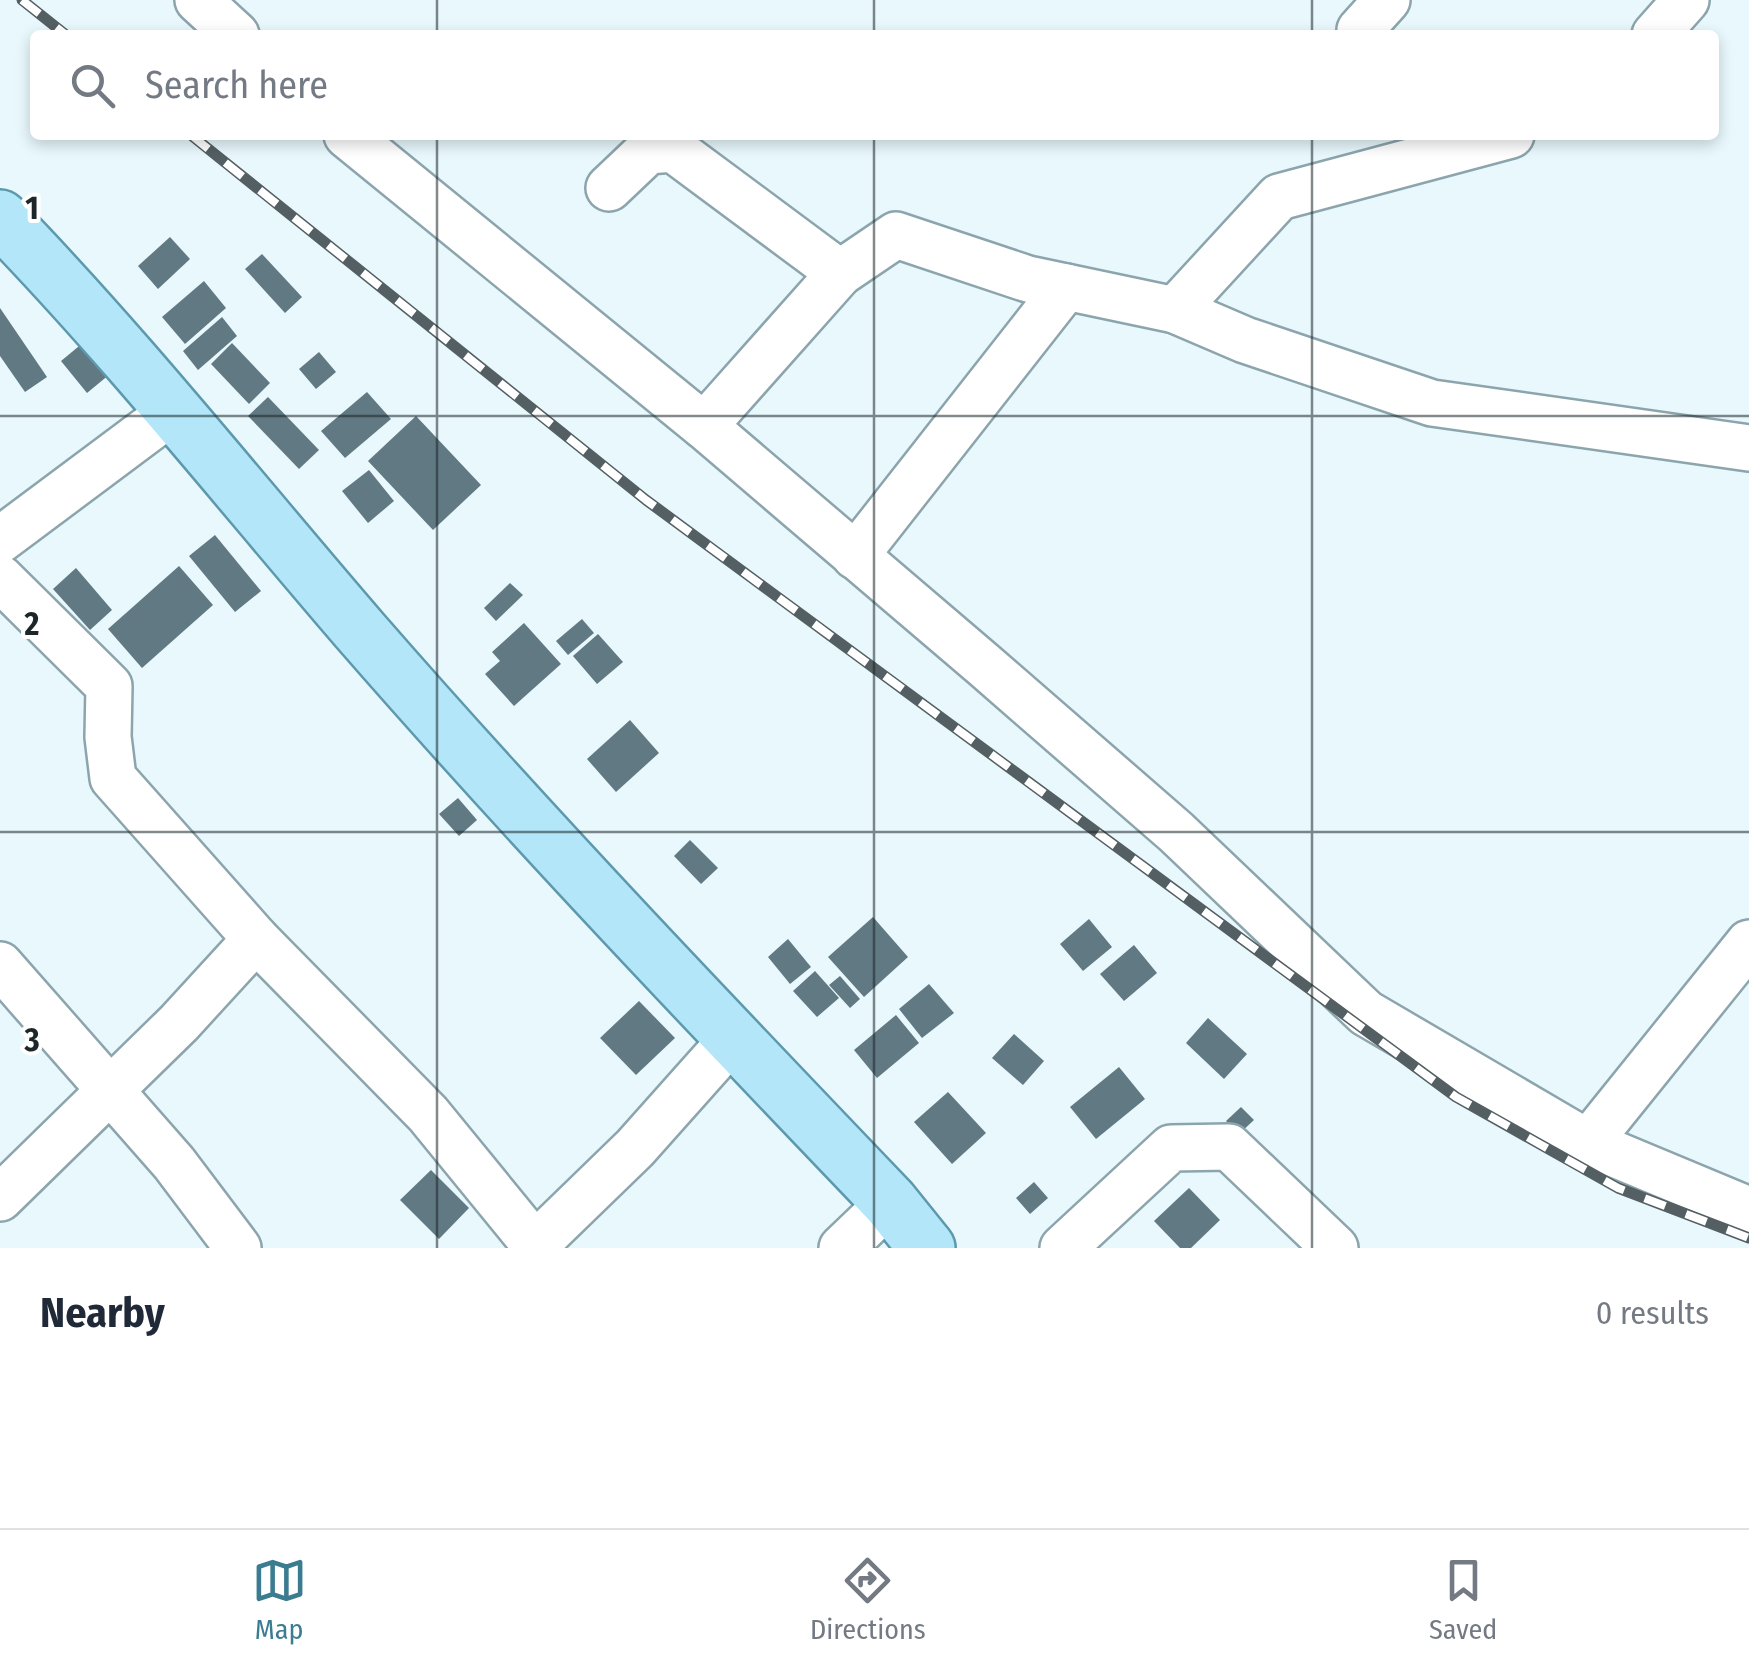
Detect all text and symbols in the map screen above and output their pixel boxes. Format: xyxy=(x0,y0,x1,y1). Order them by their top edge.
search box xyxy=(30,30,1719,140)
icon: search xyxy=(65,58,120,113)
text: Search here xyxy=(145,62,328,108)
text: 1 xyxy=(25,189,39,227)
text: 2 xyxy=(24,605,40,643)
text: 3 xyxy=(23,1021,40,1059)
text: Nearby xyxy=(40,1288,165,1338)
text: 0 results xyxy=(1596,1294,1709,1332)
tab: Map xyxy=(252,1553,307,1646)
tab: Directions xyxy=(810,1553,926,1646)
tab: Saved xyxy=(1429,1553,1497,1646)

